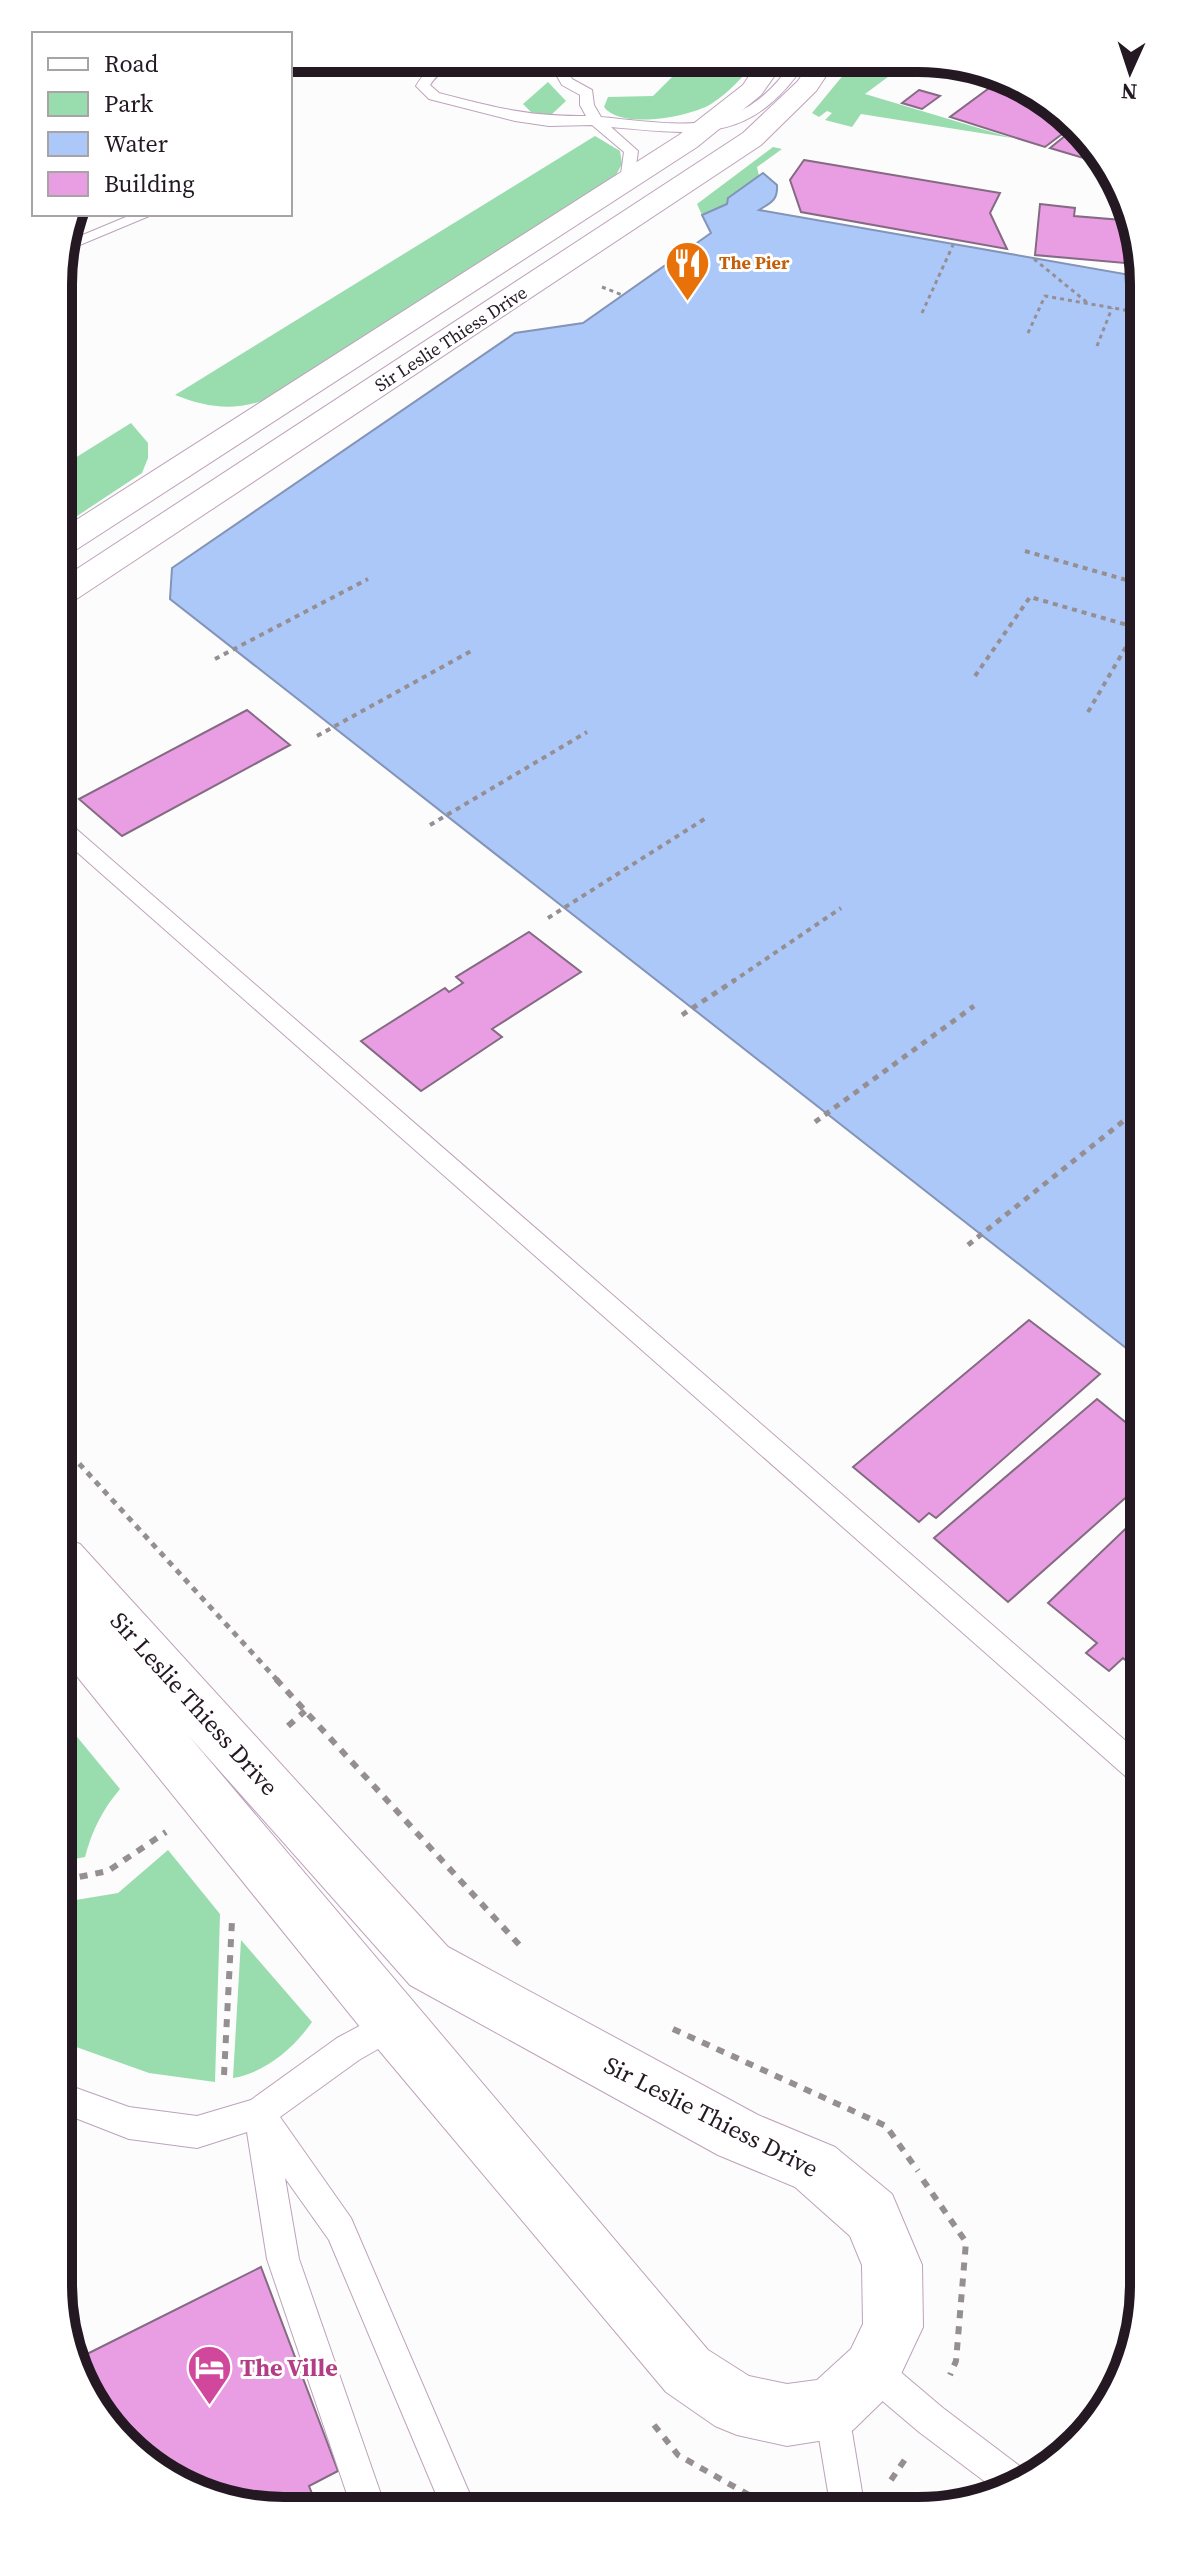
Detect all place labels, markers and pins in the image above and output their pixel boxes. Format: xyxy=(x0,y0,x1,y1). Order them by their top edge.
restaurant icon: The Pier xyxy=(664,239,712,302)
place label: The Pier xyxy=(719,250,790,275)
hotel icon: The Ville xyxy=(185,2344,233,2407)
place label: The Ville xyxy=(240,2351,338,2384)

